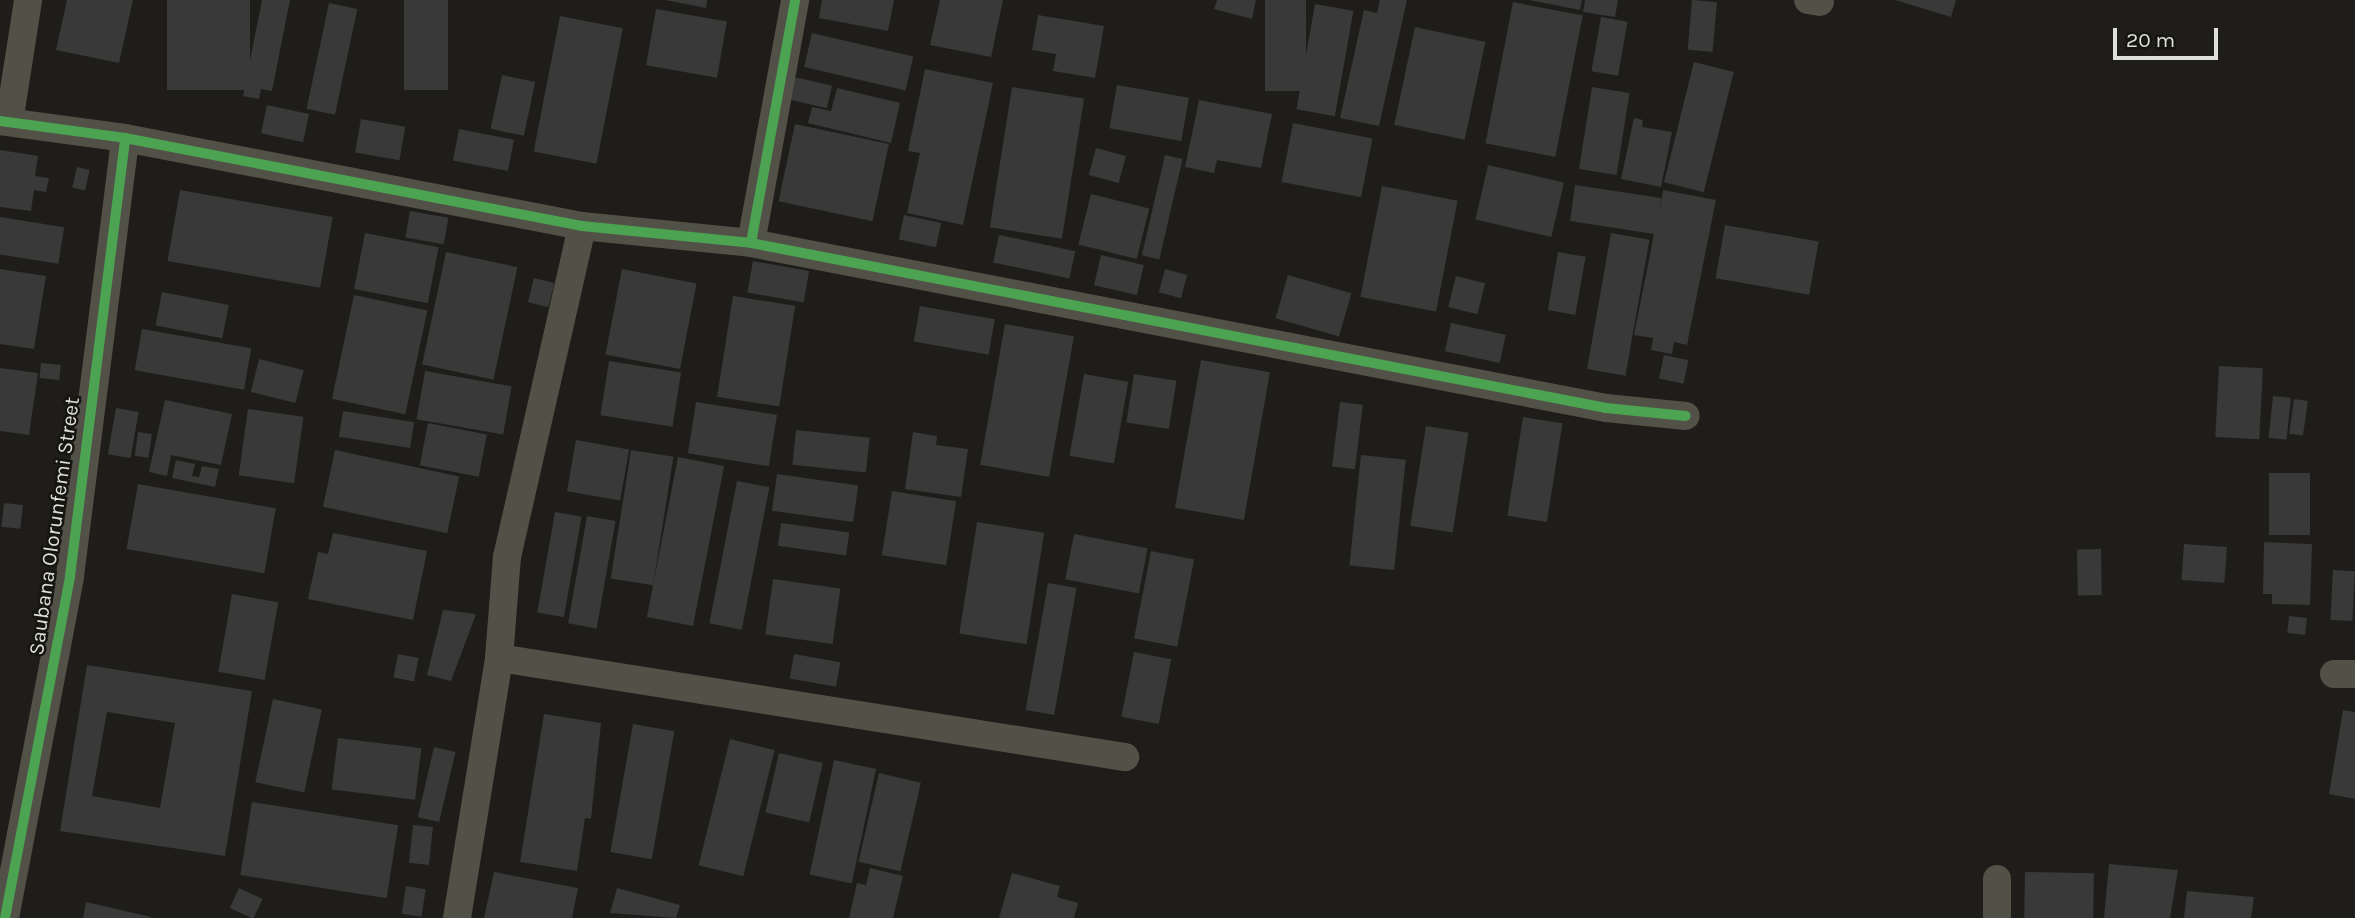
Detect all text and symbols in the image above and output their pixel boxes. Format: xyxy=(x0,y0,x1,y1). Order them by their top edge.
scale bar xyxy=(2117,14,2222,58)
text: 20 m xyxy=(2126,28,2175,52)
street label: Saubana Olorunfemi Street xyxy=(23,395,85,657)

